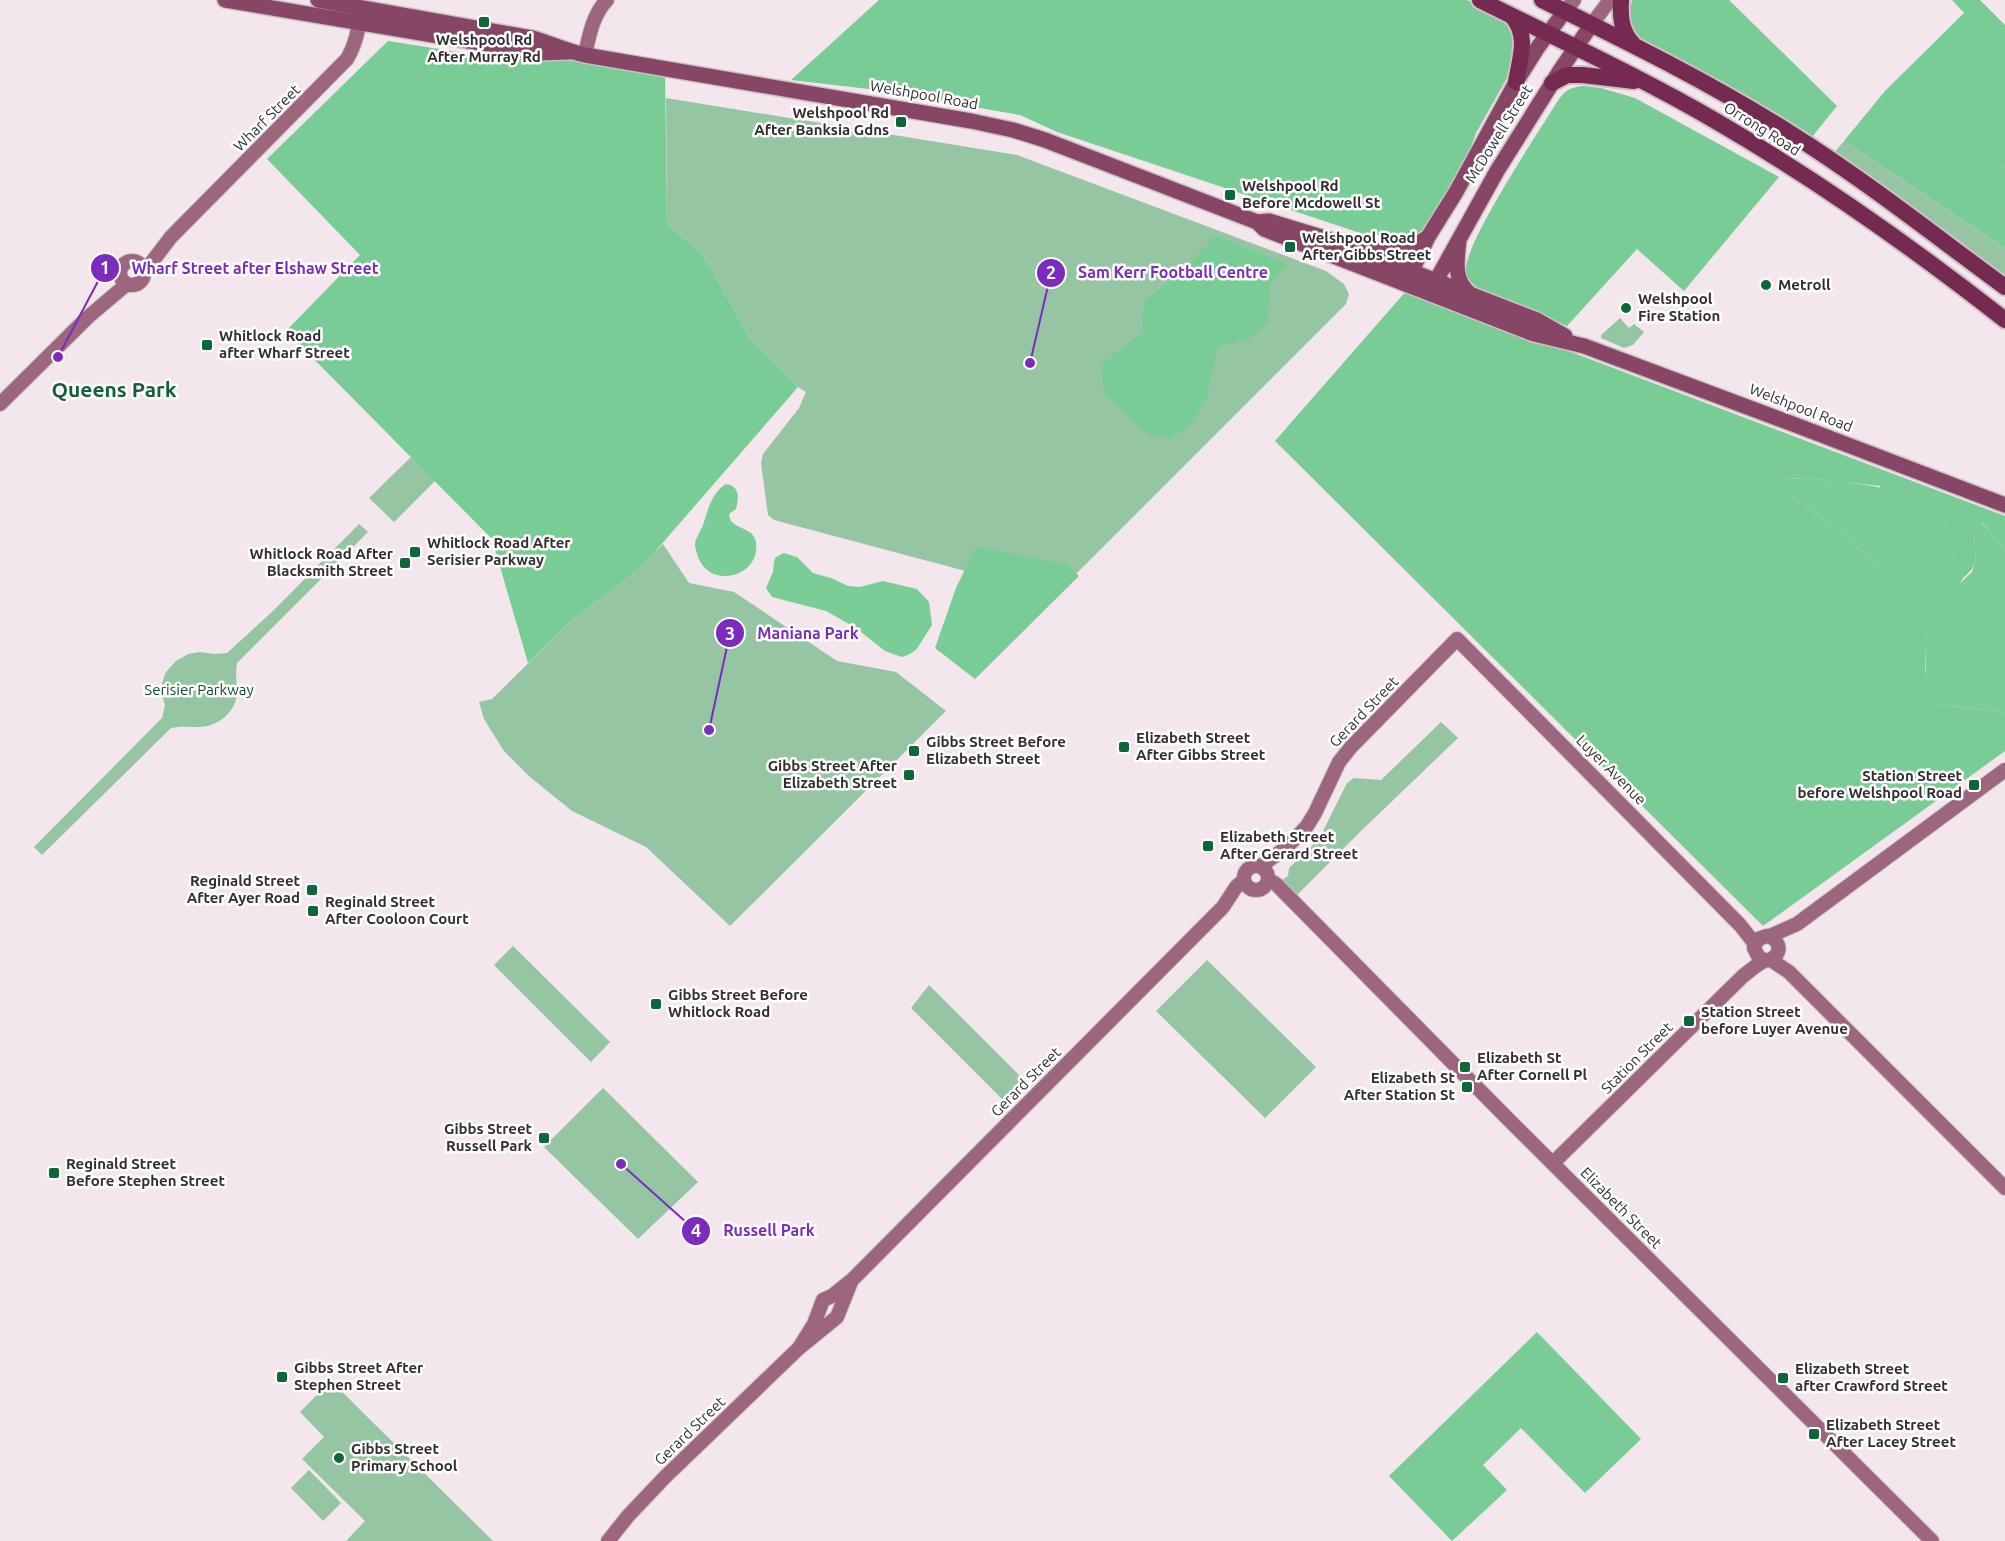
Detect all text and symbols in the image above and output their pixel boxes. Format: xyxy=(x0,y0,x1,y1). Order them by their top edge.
marker: Welshpool Rd After Murray Rd xyxy=(477,15,491,29)
place label: Welshpool Rd After Murray Rd xyxy=(427,31,541,65)
street label: Welshpool Road xyxy=(869,77,979,112)
street label: Wharf Street xyxy=(230,81,303,154)
street label: McDowell Street xyxy=(1462,81,1536,186)
street label: Orrong Road xyxy=(1721,98,1804,159)
place label: Welshpool Rd After Banksia Gdns xyxy=(754,104,889,138)
marker: Welshpool Rd After Banksia Gdns xyxy=(894,115,908,129)
place label: Welshpool Rd Before Mcdowell St xyxy=(1242,177,1381,211)
marker: Welshpool Rd Before Mcdowell St xyxy=(1223,188,1237,202)
place label: Welshpool Road After Gibbs Street xyxy=(1302,229,1432,263)
marker: Welshpool Road After Gibbs Street xyxy=(1283,240,1297,254)
callout: Wharf Street after Elshaw Street xyxy=(90,251,391,285)
callout: Sam Kerr Football Centre xyxy=(1036,256,1280,290)
text: 1 xyxy=(100,257,110,277)
text: Wharf Street after Elshaw Street xyxy=(131,259,379,277)
text: 2 xyxy=(1046,262,1056,282)
text: Sam Kerr Football Centre xyxy=(1078,263,1268,281)
place label: Metroll xyxy=(1778,276,1831,293)
marker: Metroll xyxy=(1759,278,1773,292)
place label: Welshpool Fire Station xyxy=(1638,290,1720,324)
marker: Welshpool Fire Station xyxy=(1619,301,1633,315)
place label: Whitlock Road after Wharf Street xyxy=(219,327,350,361)
marker: Whitlock Road after Wharf Street xyxy=(200,338,214,352)
district label: Queens Park xyxy=(52,377,177,401)
street label: Welshpool Road xyxy=(1747,380,1855,435)
place label: Whitlock Road After Serisier Parkway xyxy=(427,534,571,568)
place label: Whitlock Road After Blacksmith Street xyxy=(250,545,394,579)
marker: Whitlock Road After Serisier Parkway xyxy=(408,545,422,559)
marker: Whitlock Road After Blacksmith Street xyxy=(398,556,412,570)
callout: Maniana Park xyxy=(715,616,871,650)
text: 3 xyxy=(725,623,735,643)
text: Maniana Park xyxy=(757,624,859,642)
street label: Gerard Street xyxy=(1326,673,1402,750)
park label: Serisier Parkway xyxy=(144,681,254,698)
place label: Elizabeth Street After Gibbs Street xyxy=(1136,729,1266,763)
street label: Luyer Avenue xyxy=(1573,731,1650,808)
place label: Gibbs Street Before Elizabeth Street xyxy=(926,733,1066,767)
marker: Elizabeth Street After Gibbs Street xyxy=(1117,740,1131,754)
marker: Gibbs Street Before Elizabeth Street xyxy=(907,744,921,758)
place label: Gibbs Street After Elizabeth Street xyxy=(768,757,898,791)
place label: Station Street before Welshpool Road xyxy=(1797,767,1963,801)
marker: Gibbs Street After Elizabeth Street xyxy=(902,768,916,782)
marker: Station Street before Welshpool Road xyxy=(1967,778,1981,792)
place label: Elizabeth Street After Gerard Street xyxy=(1220,828,1358,862)
marker: Elizabeth Street After Gerard Street xyxy=(1201,839,1215,853)
place label: Reginald Street After Ayer Road xyxy=(187,872,301,906)
marker: Reginald Street After Ayer Road xyxy=(305,883,319,897)
place label: Reginald Street After Cooloon Court xyxy=(325,893,469,927)
marker: Reginald Street After Cooloon Court xyxy=(306,904,320,918)
place label: Gibbs Street Before Whitlock Road xyxy=(668,986,808,1020)
marker: Gibbs Street Before Whitlock Road xyxy=(649,997,663,1011)
place label: Station Street before Luyer Avenue xyxy=(1701,1003,1848,1037)
marker: Station Street before Luyer Avenue xyxy=(1682,1014,1696,1028)
street label: Station Street xyxy=(1598,1018,1676,1097)
street label: Gerard Street xyxy=(987,1043,1064,1120)
place label: Elizabeth St After Cornell Pl xyxy=(1477,1049,1588,1083)
marker: Elizabeth St After Cornell Pl xyxy=(1458,1060,1472,1074)
place label: Elizabeth St After Station St xyxy=(1344,1069,1456,1103)
marker: Elizabeth St After Station St xyxy=(1460,1080,1474,1094)
place label: Gibbs Street Russell Park xyxy=(444,1120,533,1154)
marker: Gibbs Street Russell Park xyxy=(537,1131,551,1145)
place label: Reginald Street Before Stephen Street xyxy=(66,1155,225,1189)
street label: Elizabeth Street xyxy=(1577,1164,1665,1252)
marker: Reginald Street Before Stephen Street xyxy=(47,1166,61,1180)
callout: Russell Park xyxy=(681,1214,826,1248)
text: 4 xyxy=(691,1220,701,1240)
text: Russell Park xyxy=(723,1221,815,1239)
place label: Gibbs Street After Stephen Street xyxy=(294,1359,424,1393)
place label: Elizabeth Street after Crawford Street xyxy=(1795,1360,1948,1394)
marker: Gibbs Street After Stephen Street xyxy=(275,1370,289,1384)
marker: Elizabeth Street after Crawford Street xyxy=(1776,1371,1790,1385)
street label: Gerard Street xyxy=(651,1393,728,1468)
place label: Elizabeth Street After Lacey Street xyxy=(1826,1416,1956,1450)
marker: Elizabeth Street After Lacey Street xyxy=(1807,1427,1821,1441)
place label: Gibbs Street Primary School xyxy=(351,1440,458,1474)
marker: Gibbs Street Primary School xyxy=(332,1451,346,1465)

